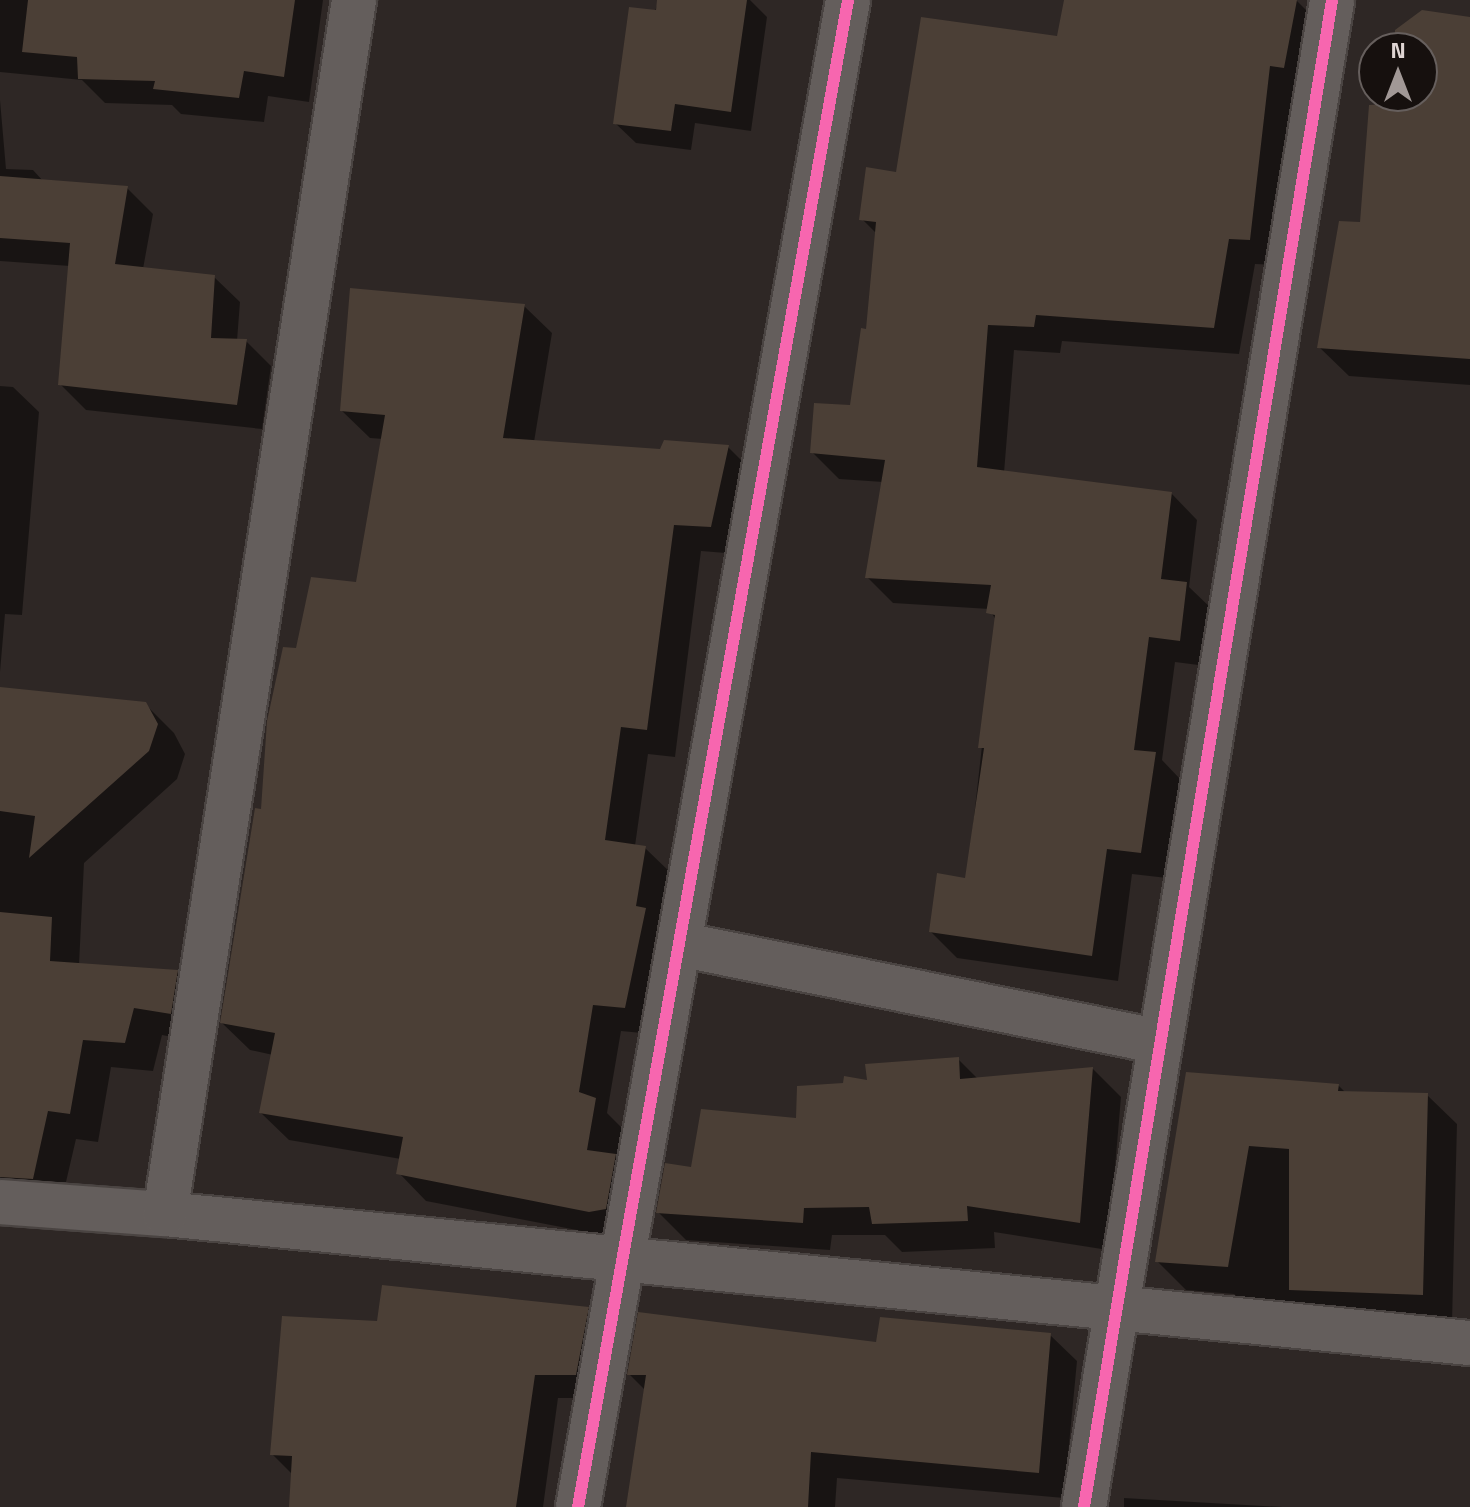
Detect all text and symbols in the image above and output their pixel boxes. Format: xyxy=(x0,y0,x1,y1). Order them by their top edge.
north arrow xyxy=(1358,32,1438,112)
text: N xyxy=(1390,33,1406,67)

